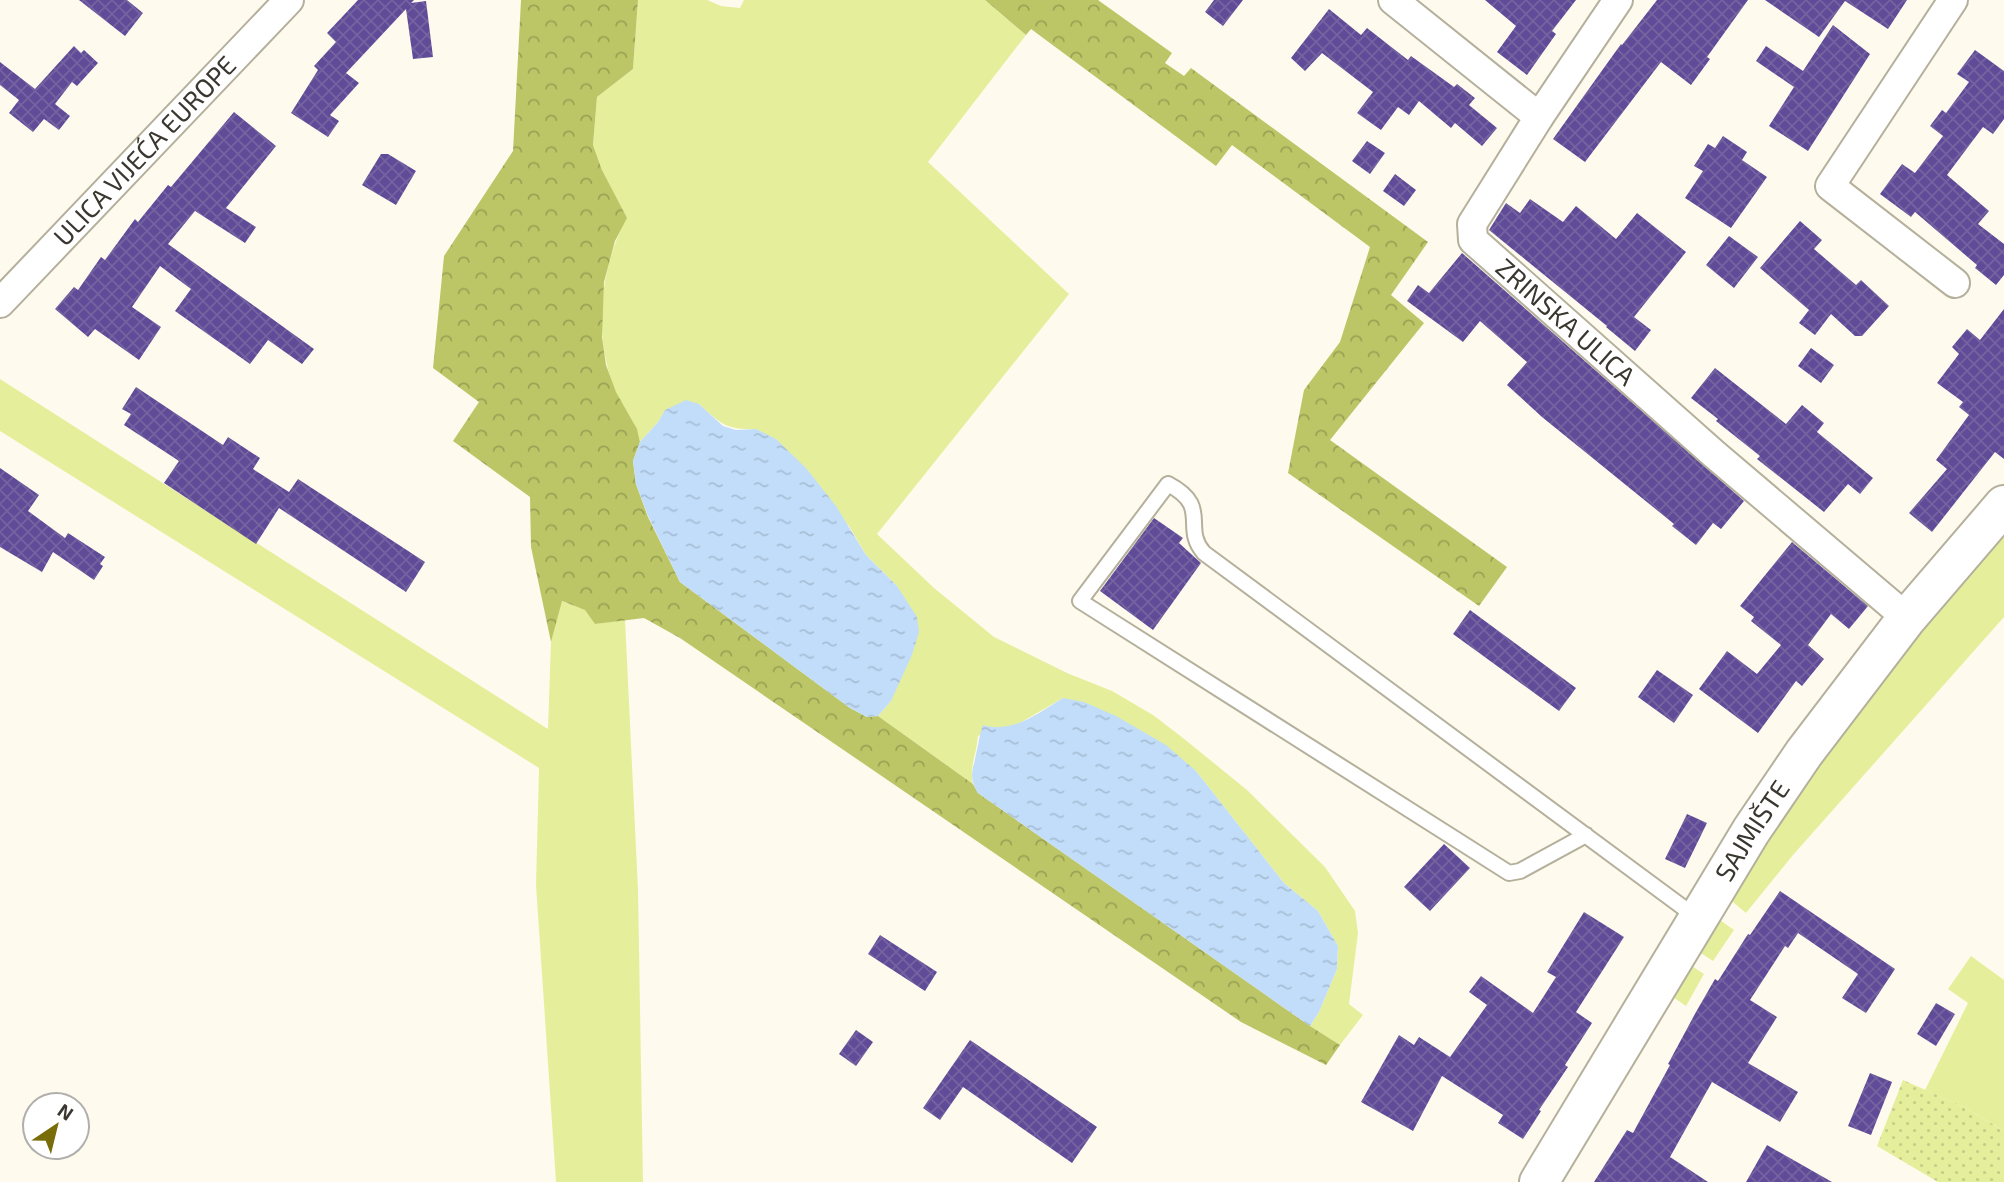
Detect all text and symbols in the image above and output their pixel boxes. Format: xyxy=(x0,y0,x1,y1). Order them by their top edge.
street label: ULICA VIJEĆA EUROPE xyxy=(46,49,242,251)
street label: ZRINSKA ULICA xyxy=(1490,251,1642,391)
street label: SAJMIŠTE xyxy=(1708,774,1795,886)
north arrow xyxy=(21,1091,91,1161)
text: N xyxy=(54,1098,78,1125)

